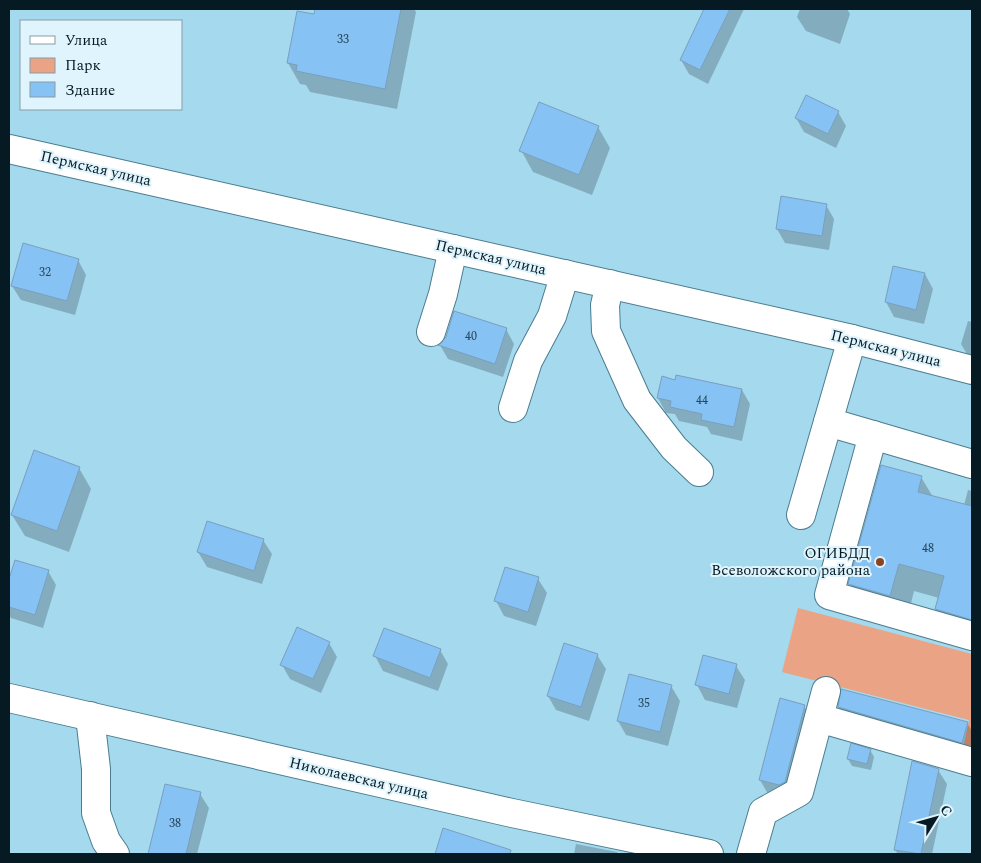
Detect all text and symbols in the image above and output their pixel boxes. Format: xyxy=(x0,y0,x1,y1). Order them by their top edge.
legend xyxy=(20,20,182,110)
text: Улица xyxy=(65,29,108,52)
house number: 33 xyxy=(337,30,349,49)
text: Парк xyxy=(65,54,101,77)
text: Здание xyxy=(65,79,115,102)
street label: Пермская улица xyxy=(38,145,154,193)
street label: Пермская улица xyxy=(433,234,549,282)
house number: 32 xyxy=(39,263,51,282)
street label: Пермская улица xyxy=(828,324,944,373)
house number: 40 xyxy=(465,327,477,346)
house number: 44 xyxy=(696,391,708,410)
house number: 48 xyxy=(922,539,934,558)
place label: ОГИБДД Всеволожского района xyxy=(711,542,871,582)
marker: ОГИБДД Всеволожского района xyxy=(874,556,886,568)
house number: 35 xyxy=(638,694,650,713)
street label: Николаевская улица xyxy=(287,751,431,806)
north arrow xyxy=(911,793,961,843)
text: С xyxy=(935,800,957,821)
house number: 38 xyxy=(169,814,181,833)

